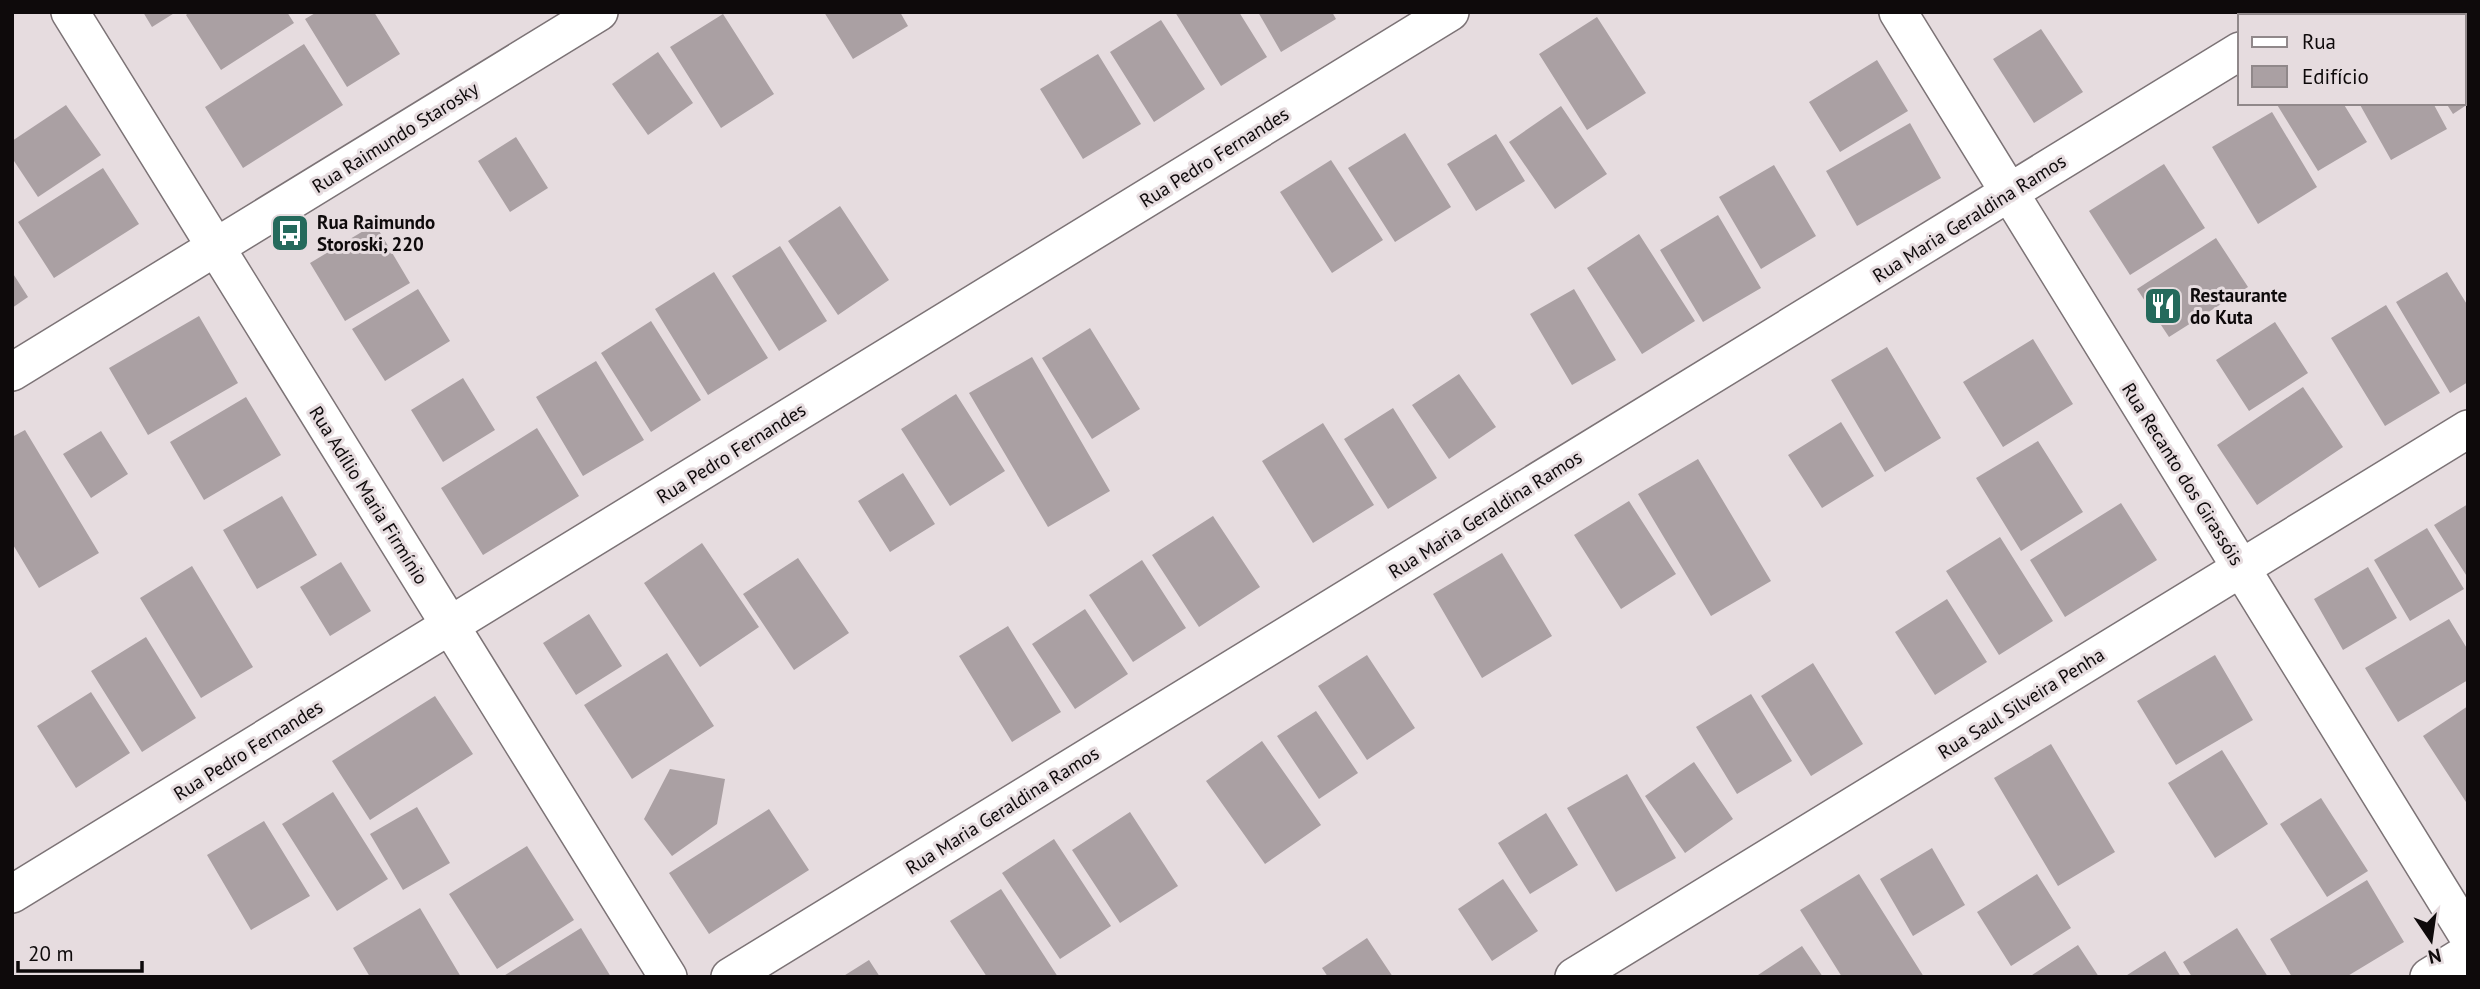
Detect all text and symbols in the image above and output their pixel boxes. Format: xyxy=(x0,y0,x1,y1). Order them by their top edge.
legend xyxy=(2238,14,2466,105)
text: Rua xyxy=(2302,28,2336,55)
text: Edifício xyxy=(2302,63,2369,90)
street label: Rua Raimundo Starosky xyxy=(307,76,483,198)
street label: Rua Pedro Fernandes xyxy=(1135,101,1293,213)
street label: Rua Maria Geraldina Ramos xyxy=(1868,149,2070,287)
place label: Rua Raimundo Storoski, 220 xyxy=(317,210,435,256)
bus stop icon: Rua Raimundo Storoski, 220 xyxy=(269,212,311,254)
place label: Restaurante do Kuta xyxy=(2190,283,2287,329)
restaurant icon: Restaurante do Kuta xyxy=(2142,285,2184,327)
street label: Rua Recanto dos Girassóis xyxy=(2117,378,2249,570)
street label: Rua Pedro Fernandes xyxy=(652,397,810,509)
street label: Rua Adílio Maria Firmínio xyxy=(304,401,434,589)
street label: Rua Maria Geraldina Ramos xyxy=(1384,445,1586,583)
street label: Rua Saul Silveira Penha xyxy=(1933,642,2109,764)
street label: Rua Pedro Fernandes xyxy=(169,694,327,806)
street label: Rua Maria Geraldina Ramos xyxy=(901,741,1103,879)
north arrow xyxy=(2396,905,2466,975)
scale bar xyxy=(18,930,142,974)
text: 20 m xyxy=(28,940,74,967)
text: N xyxy=(2426,943,2444,970)

